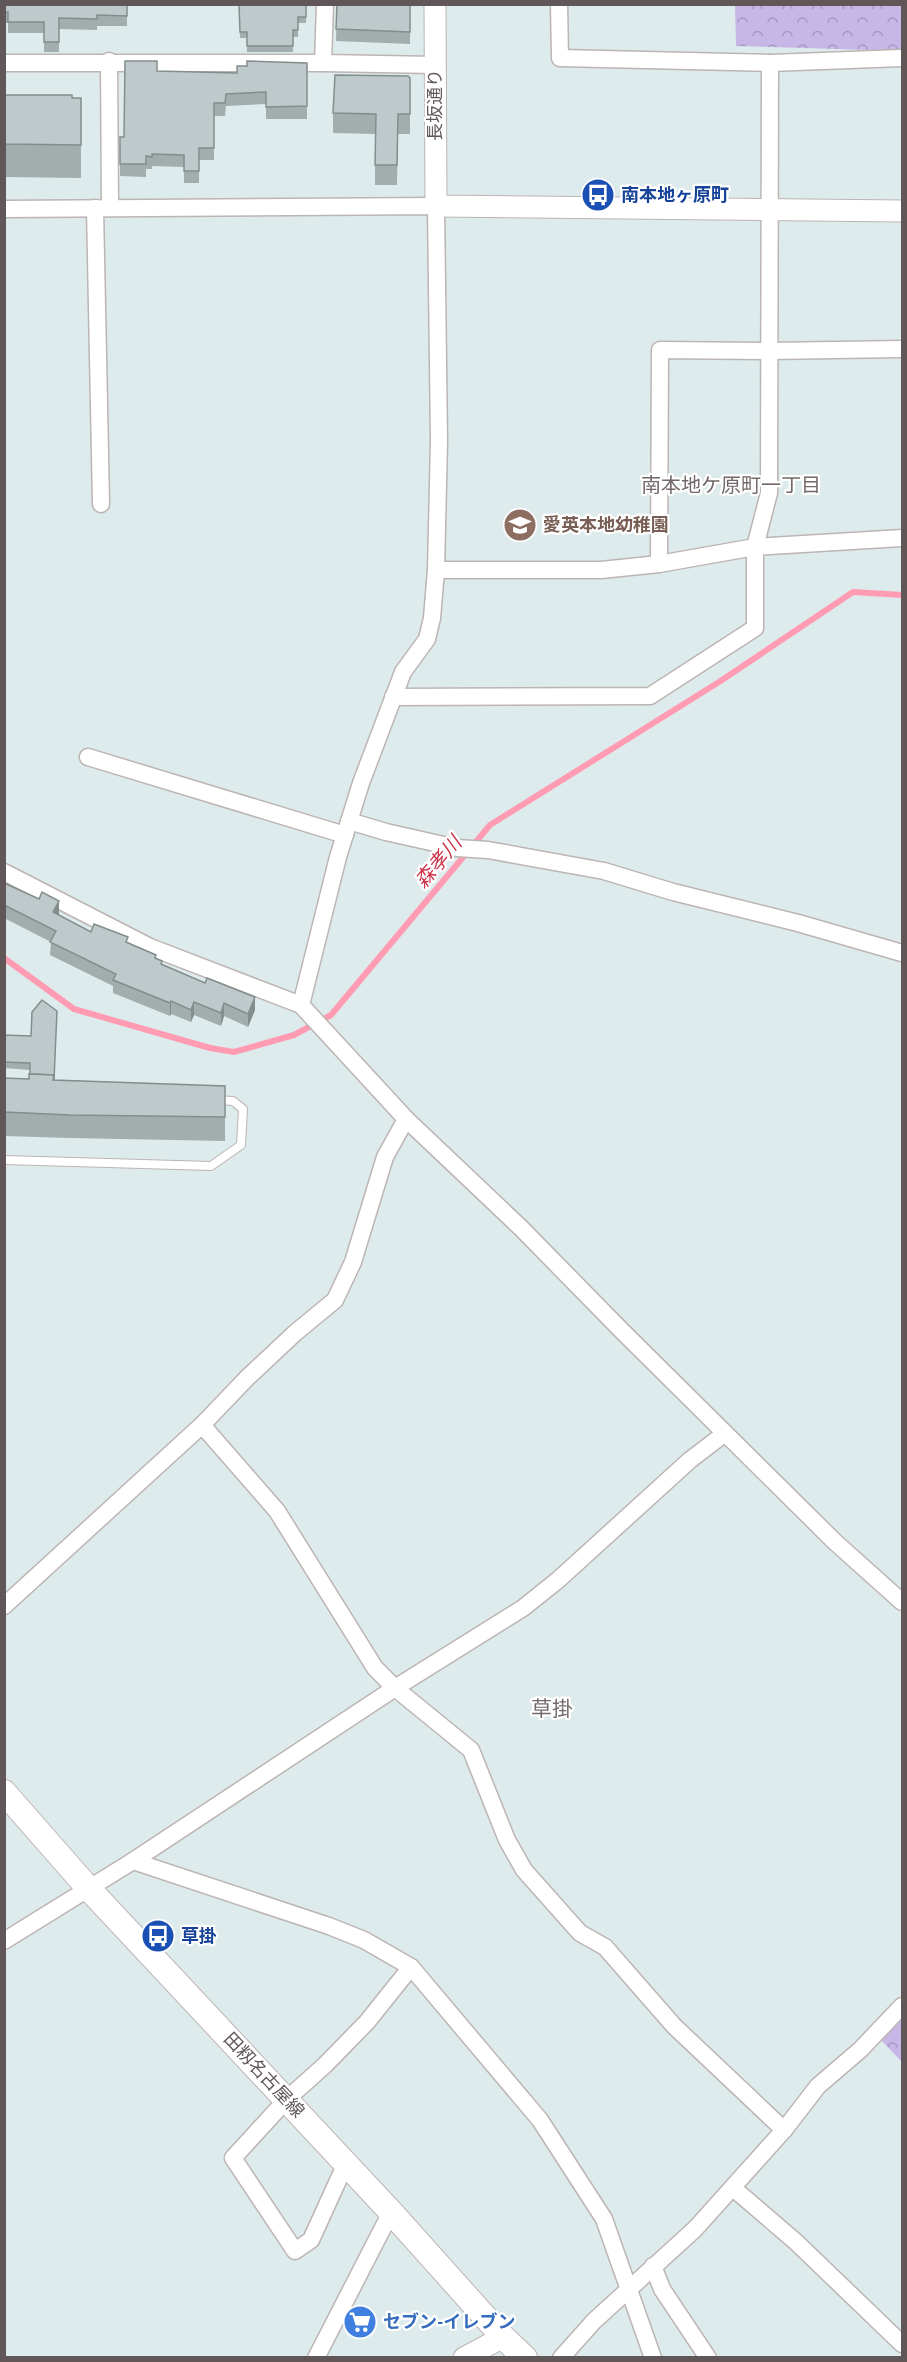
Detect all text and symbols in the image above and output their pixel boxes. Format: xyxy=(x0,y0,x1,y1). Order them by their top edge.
street label: 長坂通り xyxy=(423,69,446,141)
bus stop icon: 南本地ヶ原町 xyxy=(580,177,616,213)
place label: 南本地ヶ原町 xyxy=(621,183,729,206)
district label: 南本地ケ原町一丁目 xyxy=(641,472,821,498)
school or university icon: 愛英本地幼稚園 xyxy=(502,507,538,543)
place label: 愛英本地幼稚園 xyxy=(543,513,669,536)
water label: 森孝川 xyxy=(409,829,469,893)
district label: 草掛 xyxy=(531,1695,573,1722)
bus stop icon: 草掛 xyxy=(140,1918,176,1954)
place label: 草掛 xyxy=(181,1924,217,1947)
street label: 田籾名古屋線 xyxy=(219,2027,310,2122)
supermarket icon: セブン-イレブン xyxy=(342,2304,378,2340)
place label: セブン-イレブン xyxy=(383,2310,515,2333)

